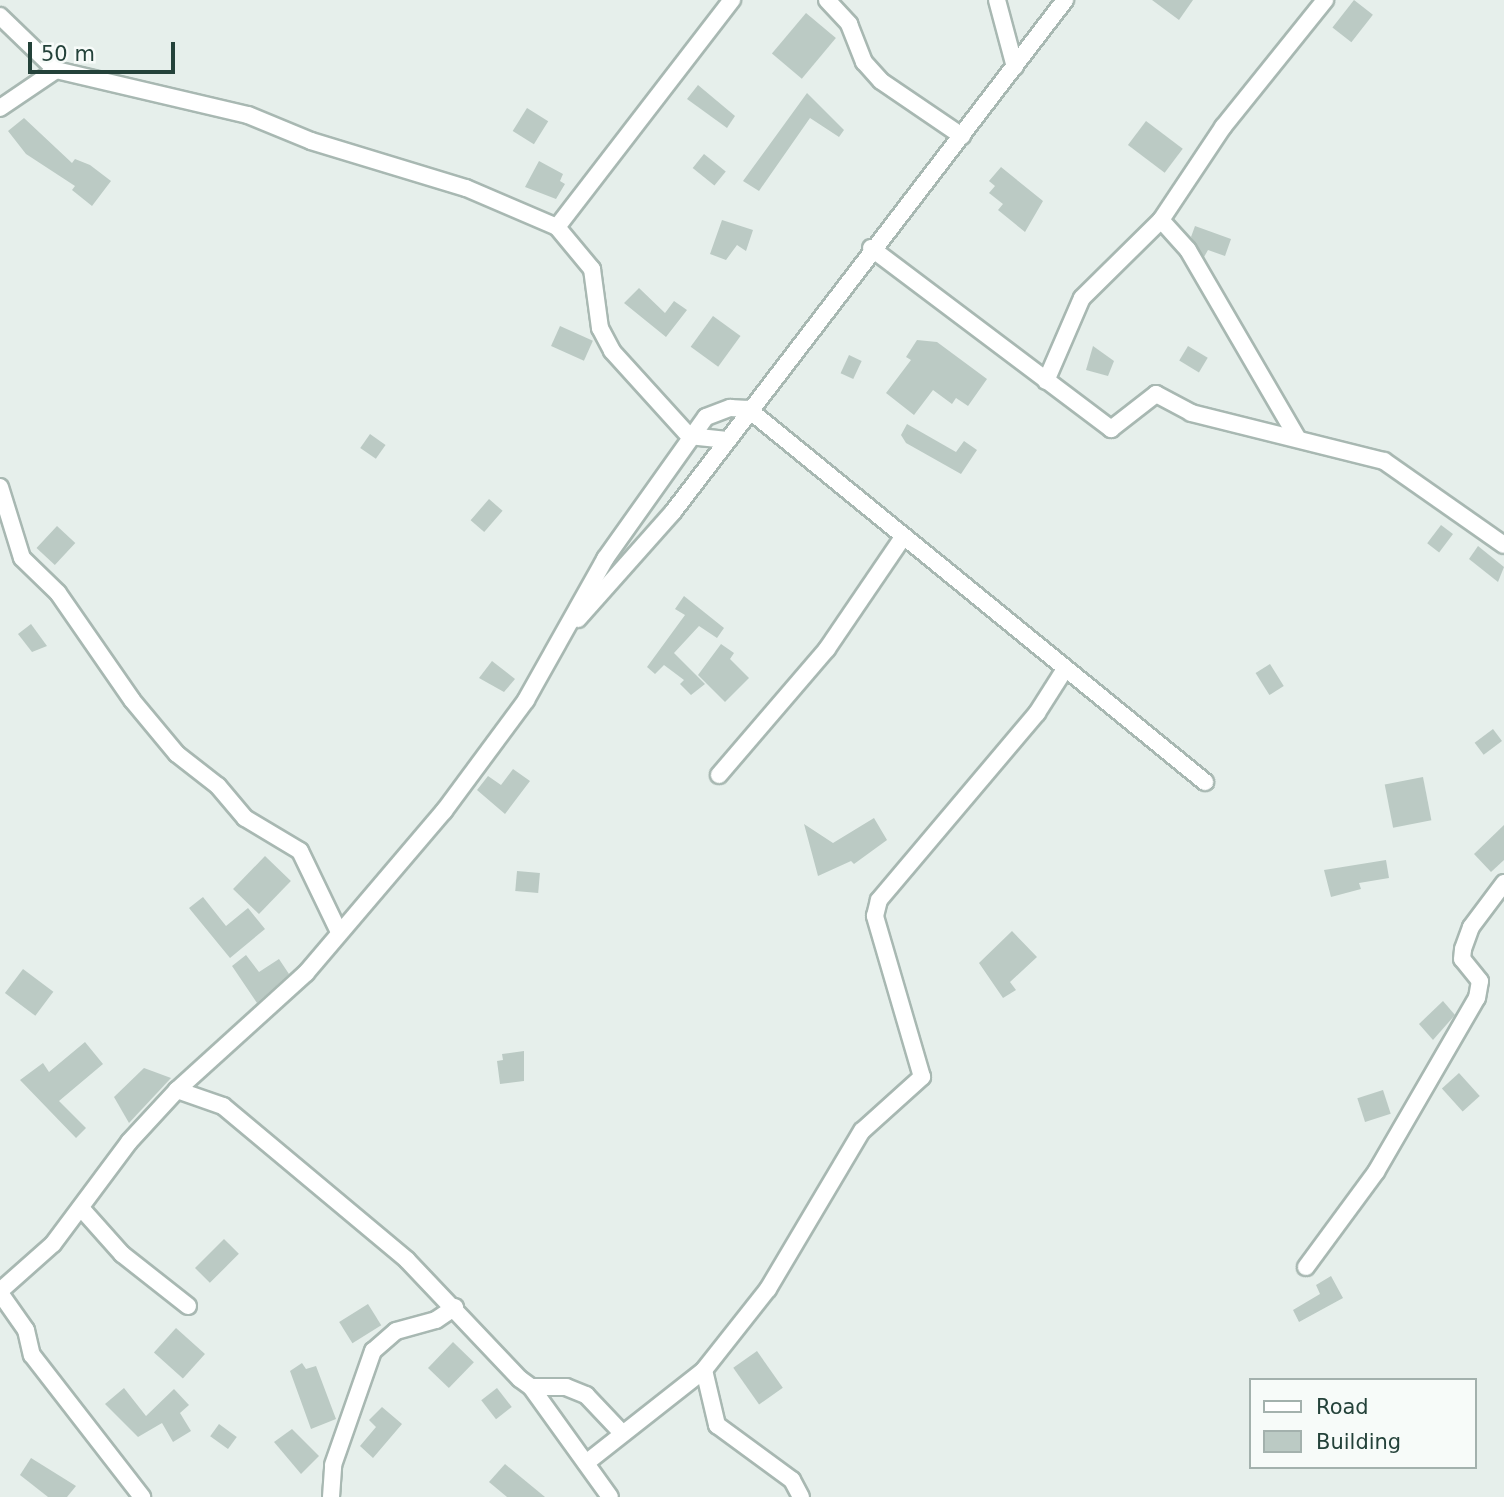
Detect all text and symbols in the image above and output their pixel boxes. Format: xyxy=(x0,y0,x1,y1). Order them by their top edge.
scale bar xyxy=(32,28,178,72)
text: 50 m xyxy=(41,42,95,66)
legend xyxy=(1248,1378,1476,1469)
text: Road xyxy=(1316,1395,1369,1419)
text: Building xyxy=(1316,1430,1401,1454)

